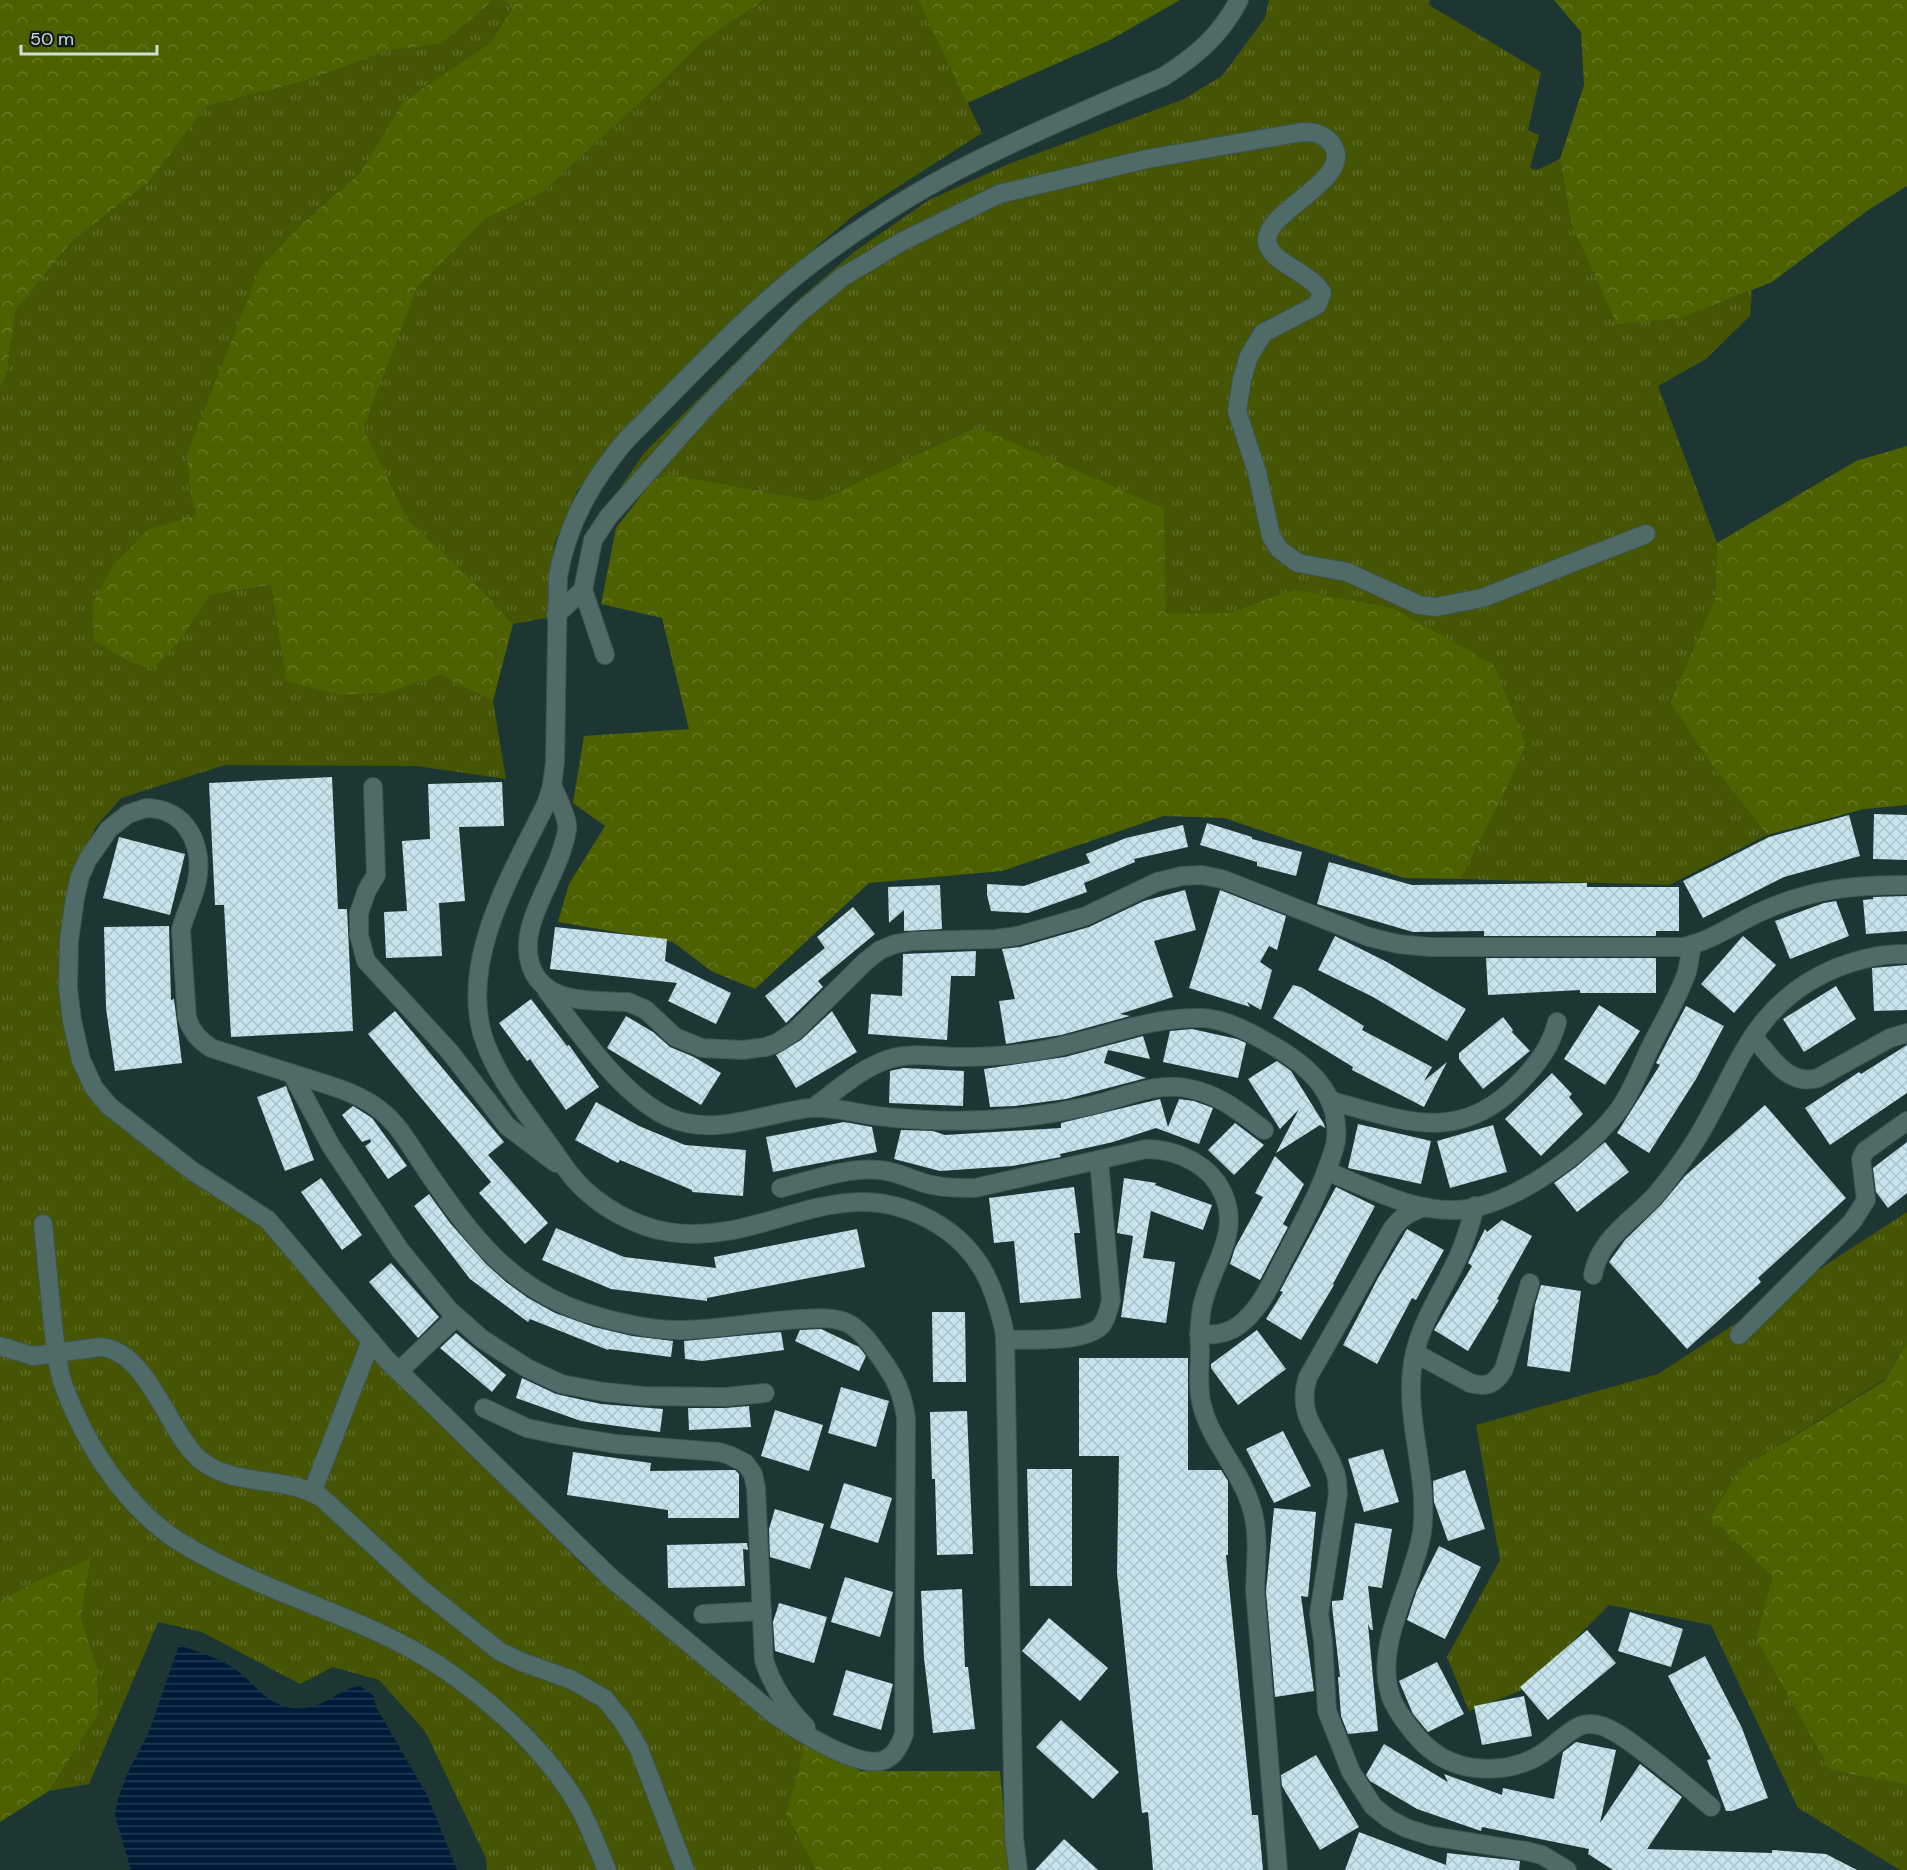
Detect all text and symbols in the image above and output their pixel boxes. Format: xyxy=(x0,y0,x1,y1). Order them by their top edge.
scale bar xyxy=(21,18,158,56)
text: 50 m xyxy=(30,27,74,51)

